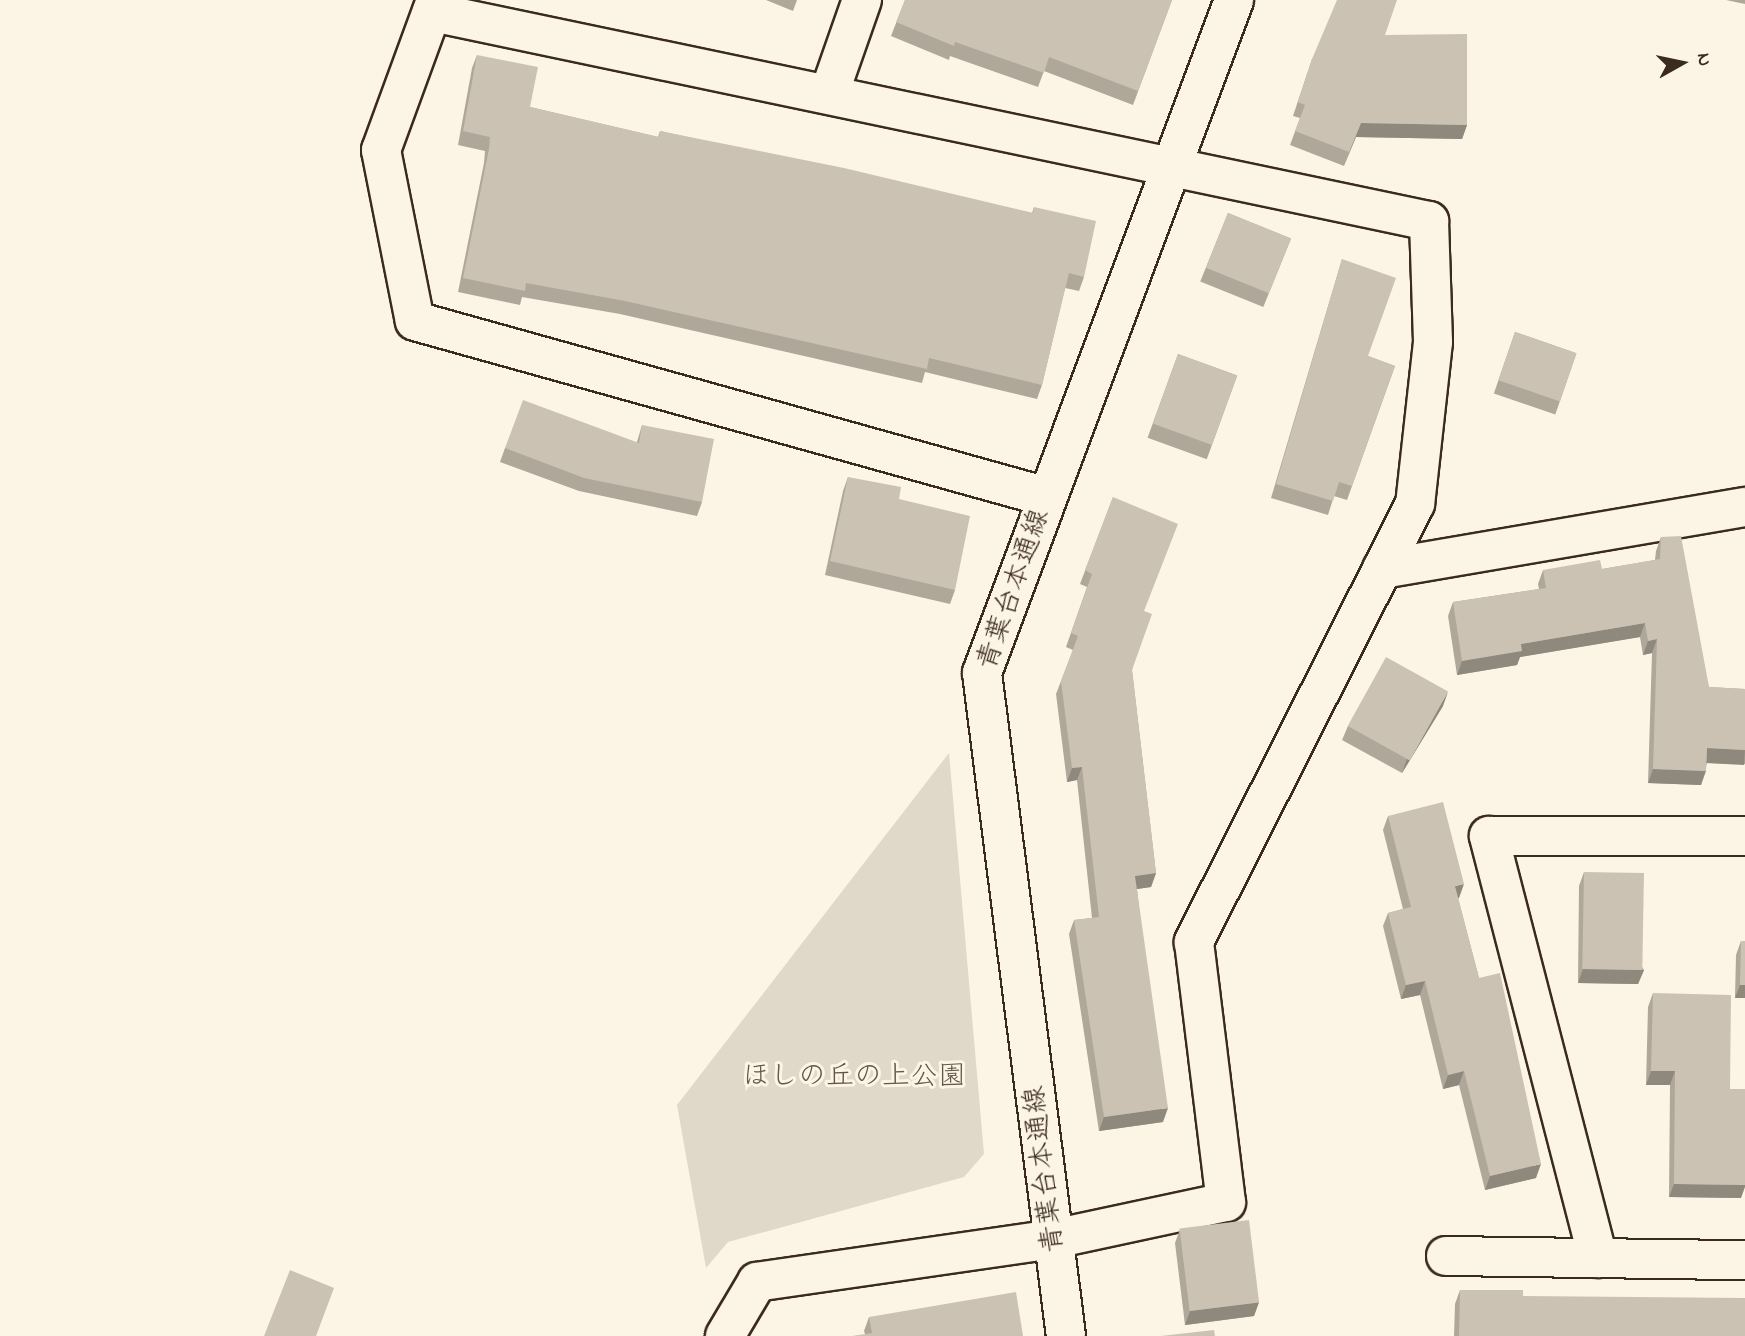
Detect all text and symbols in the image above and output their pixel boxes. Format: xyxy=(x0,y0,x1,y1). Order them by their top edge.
north arrow xyxy=(1647,28,1717,98)
text: N xyxy=(1689,51,1718,68)
street label: 青葉台本通線 xyxy=(972,505,1058,675)
park label: ほしの丘の上公園 xyxy=(742,1061,966,1095)
street label: 青葉台本通線 xyxy=(1019,1084,1073,1254)

